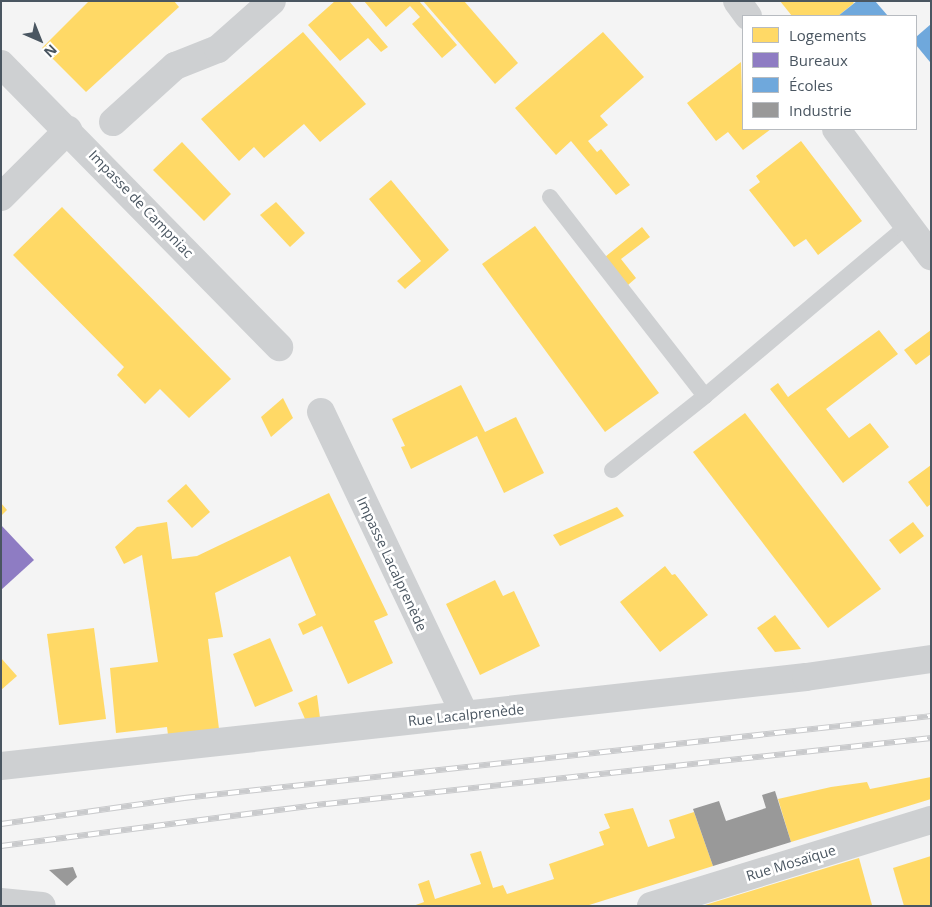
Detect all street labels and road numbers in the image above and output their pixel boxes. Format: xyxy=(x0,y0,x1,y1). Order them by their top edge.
street label: Impasse de Campniac xyxy=(85,147,197,261)
street label: Impasse Lacalprenède xyxy=(353,494,431,634)
street label: Rue Lacalprenède xyxy=(407,701,525,729)
street label: Rue Mosaïque xyxy=(744,841,838,885)

